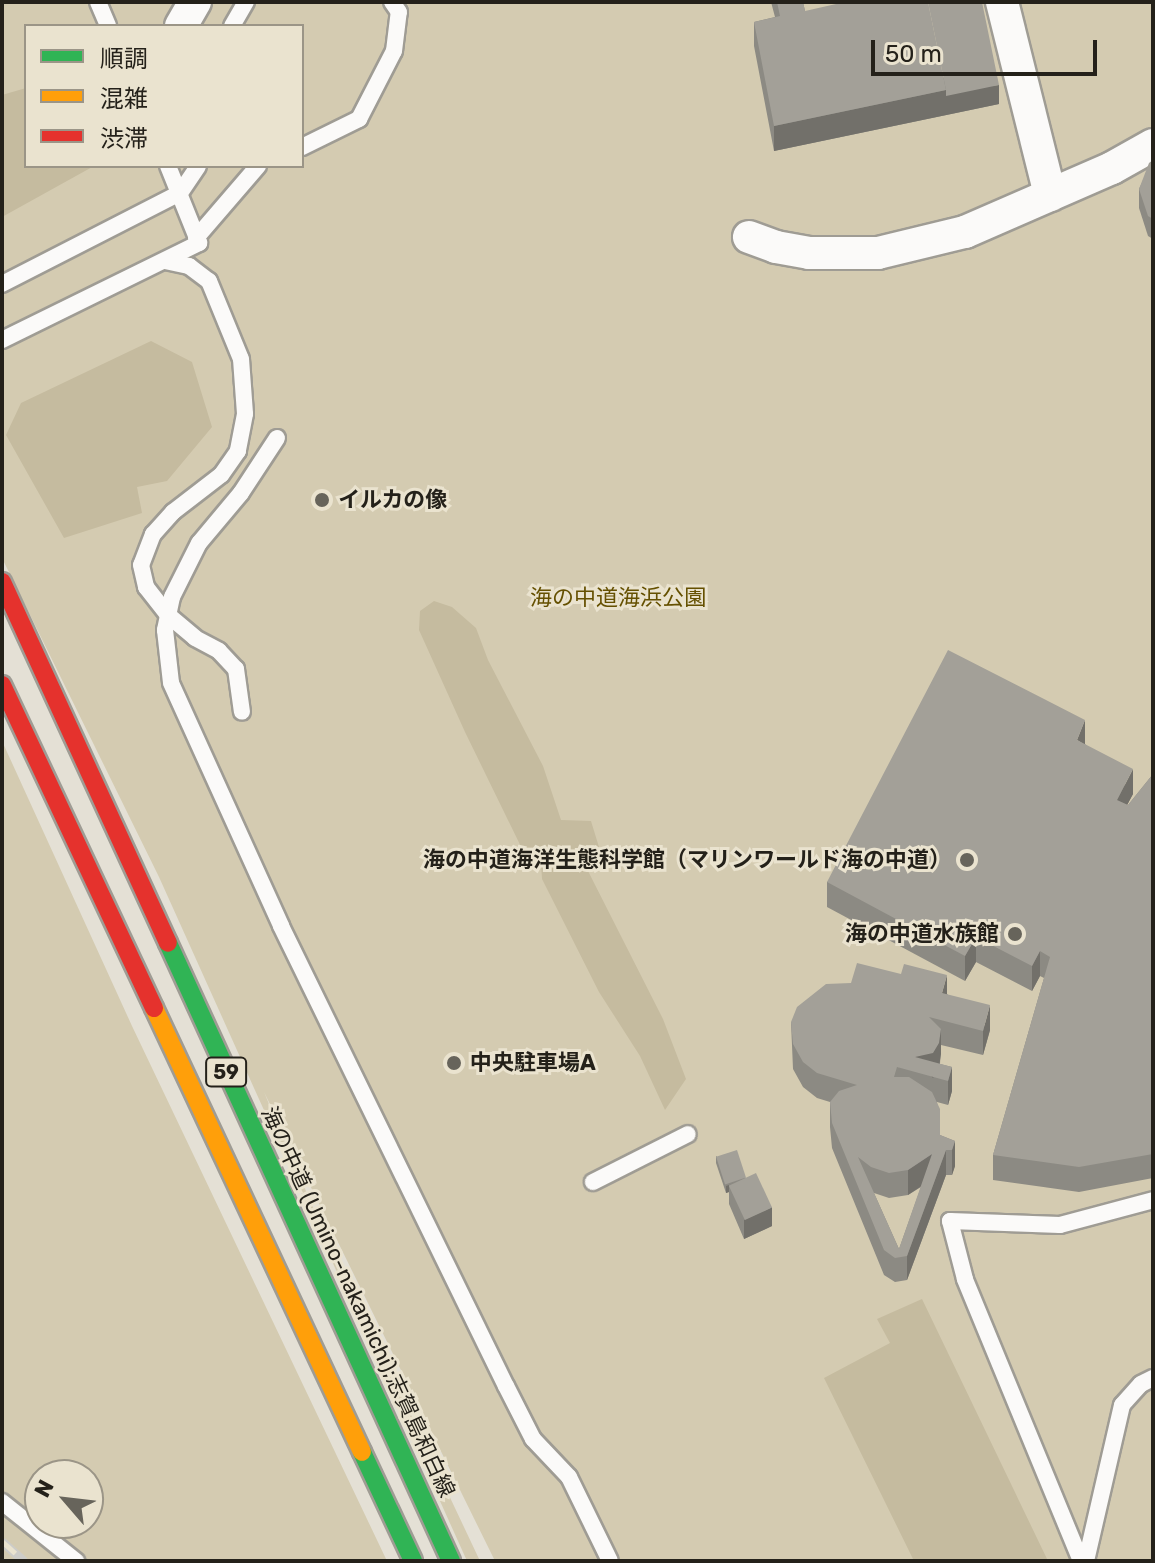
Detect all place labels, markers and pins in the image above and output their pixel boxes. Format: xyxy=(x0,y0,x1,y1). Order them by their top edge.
place label: イルカの像 xyxy=(338,487,448,513)
marker: イルカの像 xyxy=(313,491,331,509)
place label: 海の中道海洋生態科学館（マリンワールド海の中道） xyxy=(423,847,951,873)
marker: 海の中道海洋生態科学館（マリンワールド海の中道） xyxy=(958,851,976,869)
place label: 海の中道水族館 xyxy=(845,921,999,947)
marker: 海の中道水族館 xyxy=(1006,925,1024,943)
place label: 中央駐車場A xyxy=(470,1050,596,1076)
marker: 中央駐車場A xyxy=(445,1054,463,1072)

